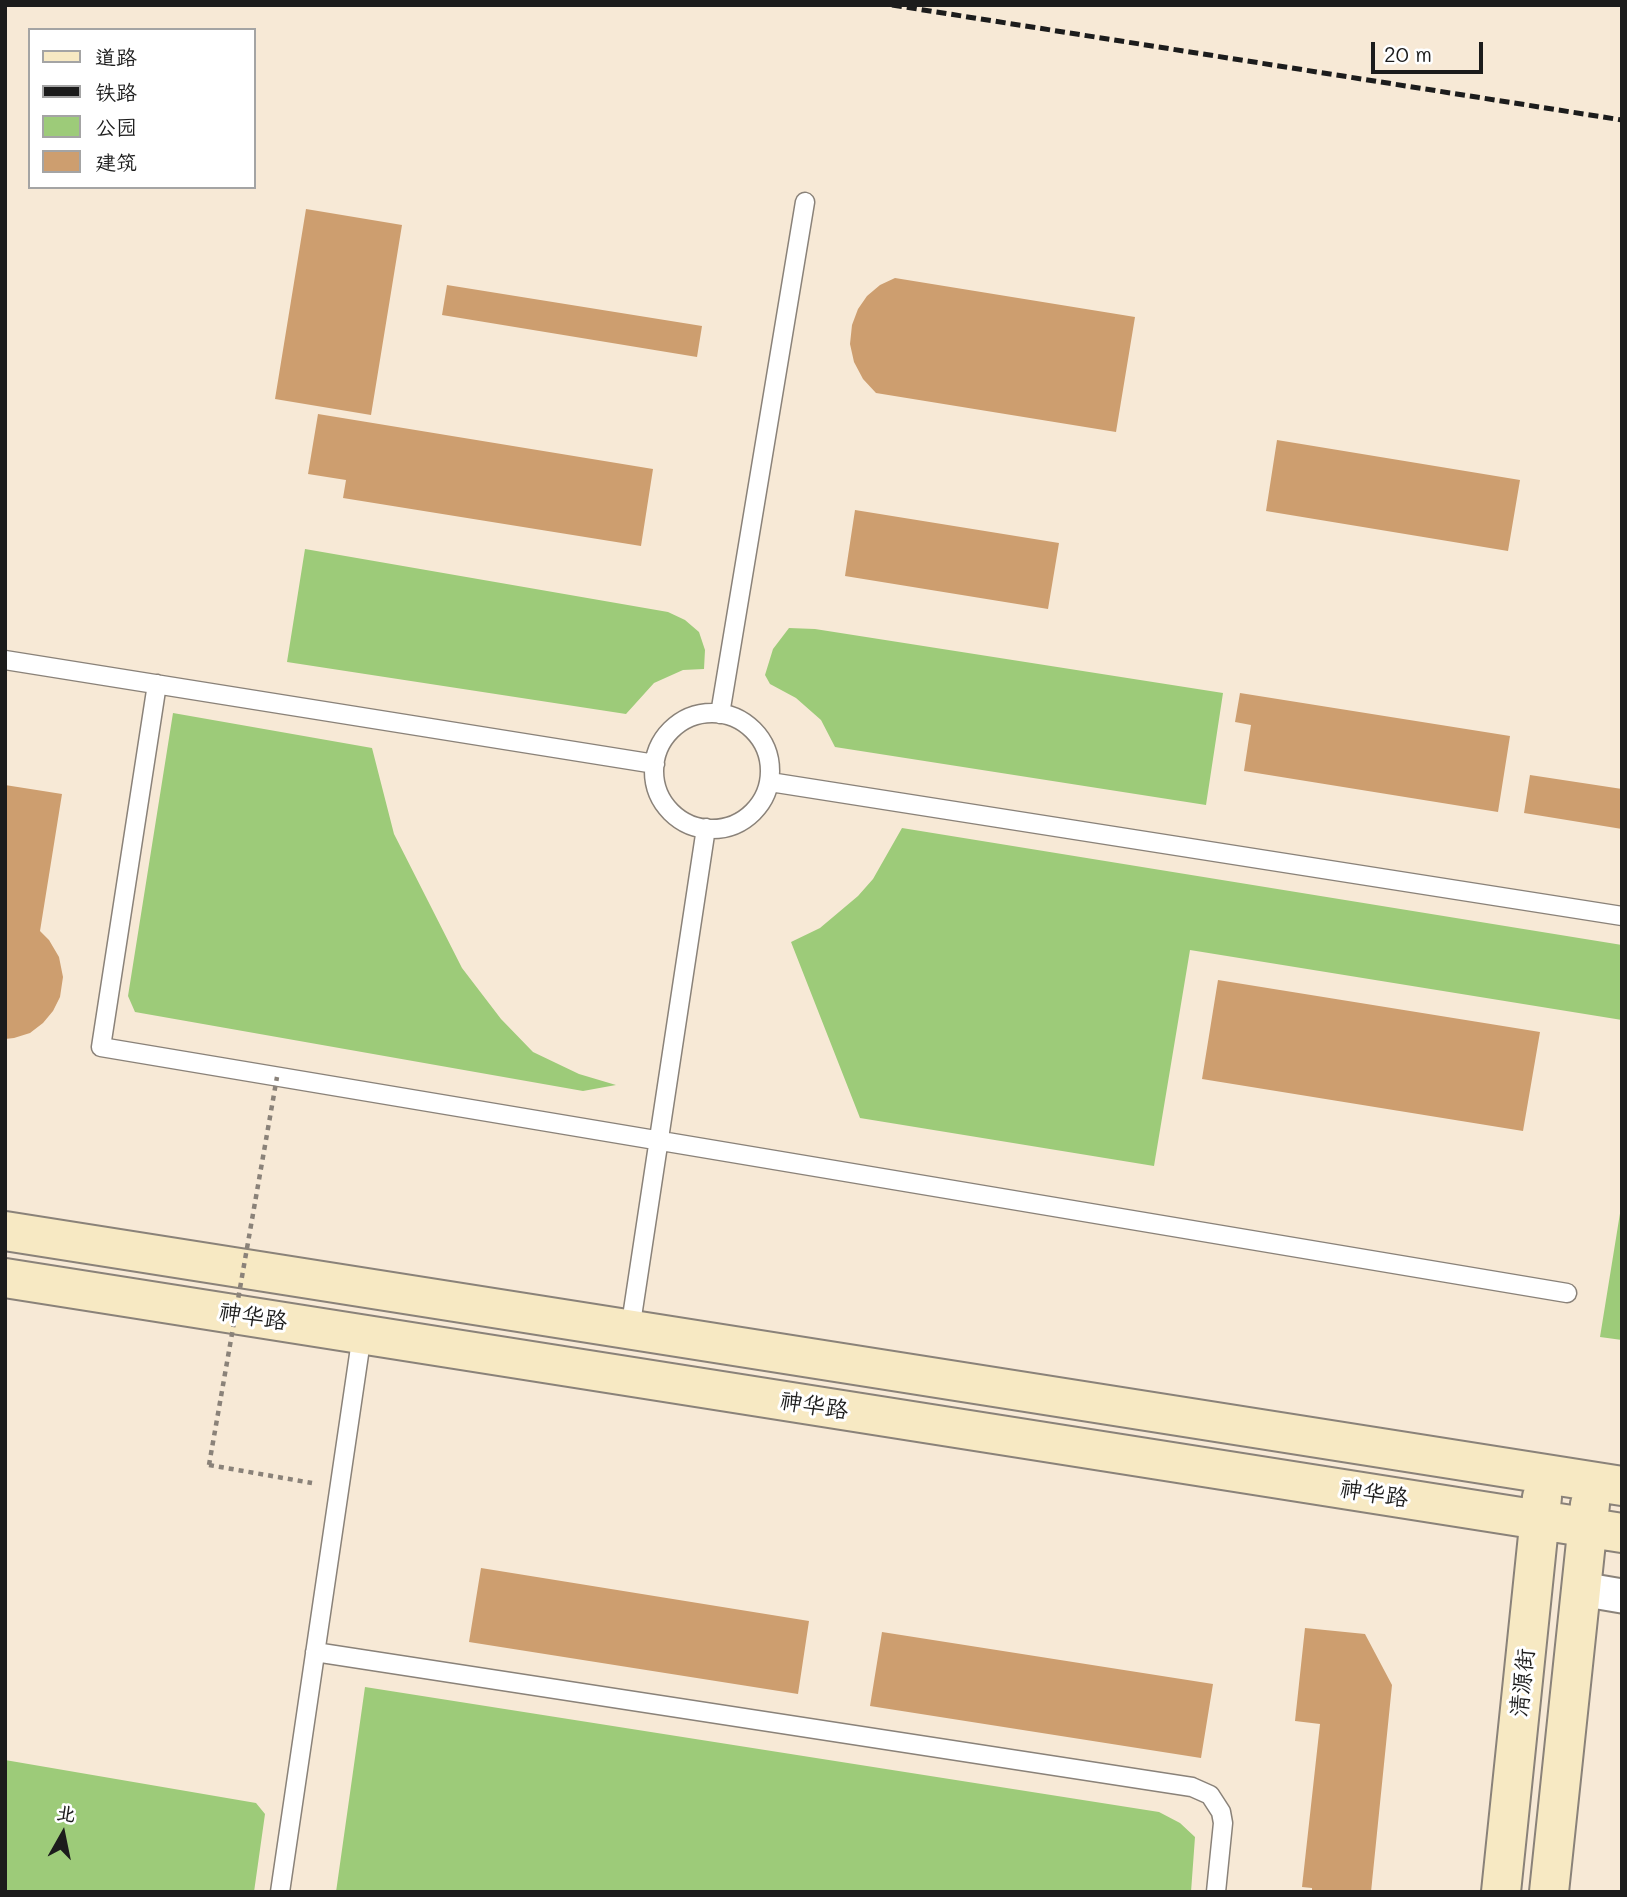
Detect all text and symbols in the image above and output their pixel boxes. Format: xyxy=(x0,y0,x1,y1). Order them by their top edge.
legend xyxy=(28,28,256,189)
scale bar xyxy=(1375,28,1487,72)
text: 20 m xyxy=(1384,40,1432,67)
text: 道路 xyxy=(95,43,137,70)
text: 铁路 xyxy=(95,78,137,105)
text: 公园 xyxy=(95,113,137,140)
text: 建筑 xyxy=(95,148,137,175)
street label: 神华路 xyxy=(217,1298,289,1336)
street label: 神华路 xyxy=(778,1387,850,1425)
street label: 神华路 xyxy=(1338,1475,1410,1513)
street label: 清源街 xyxy=(1506,1647,1540,1719)
north arrow xyxy=(28,1799,98,1869)
text: 北 xyxy=(55,1799,78,1827)

